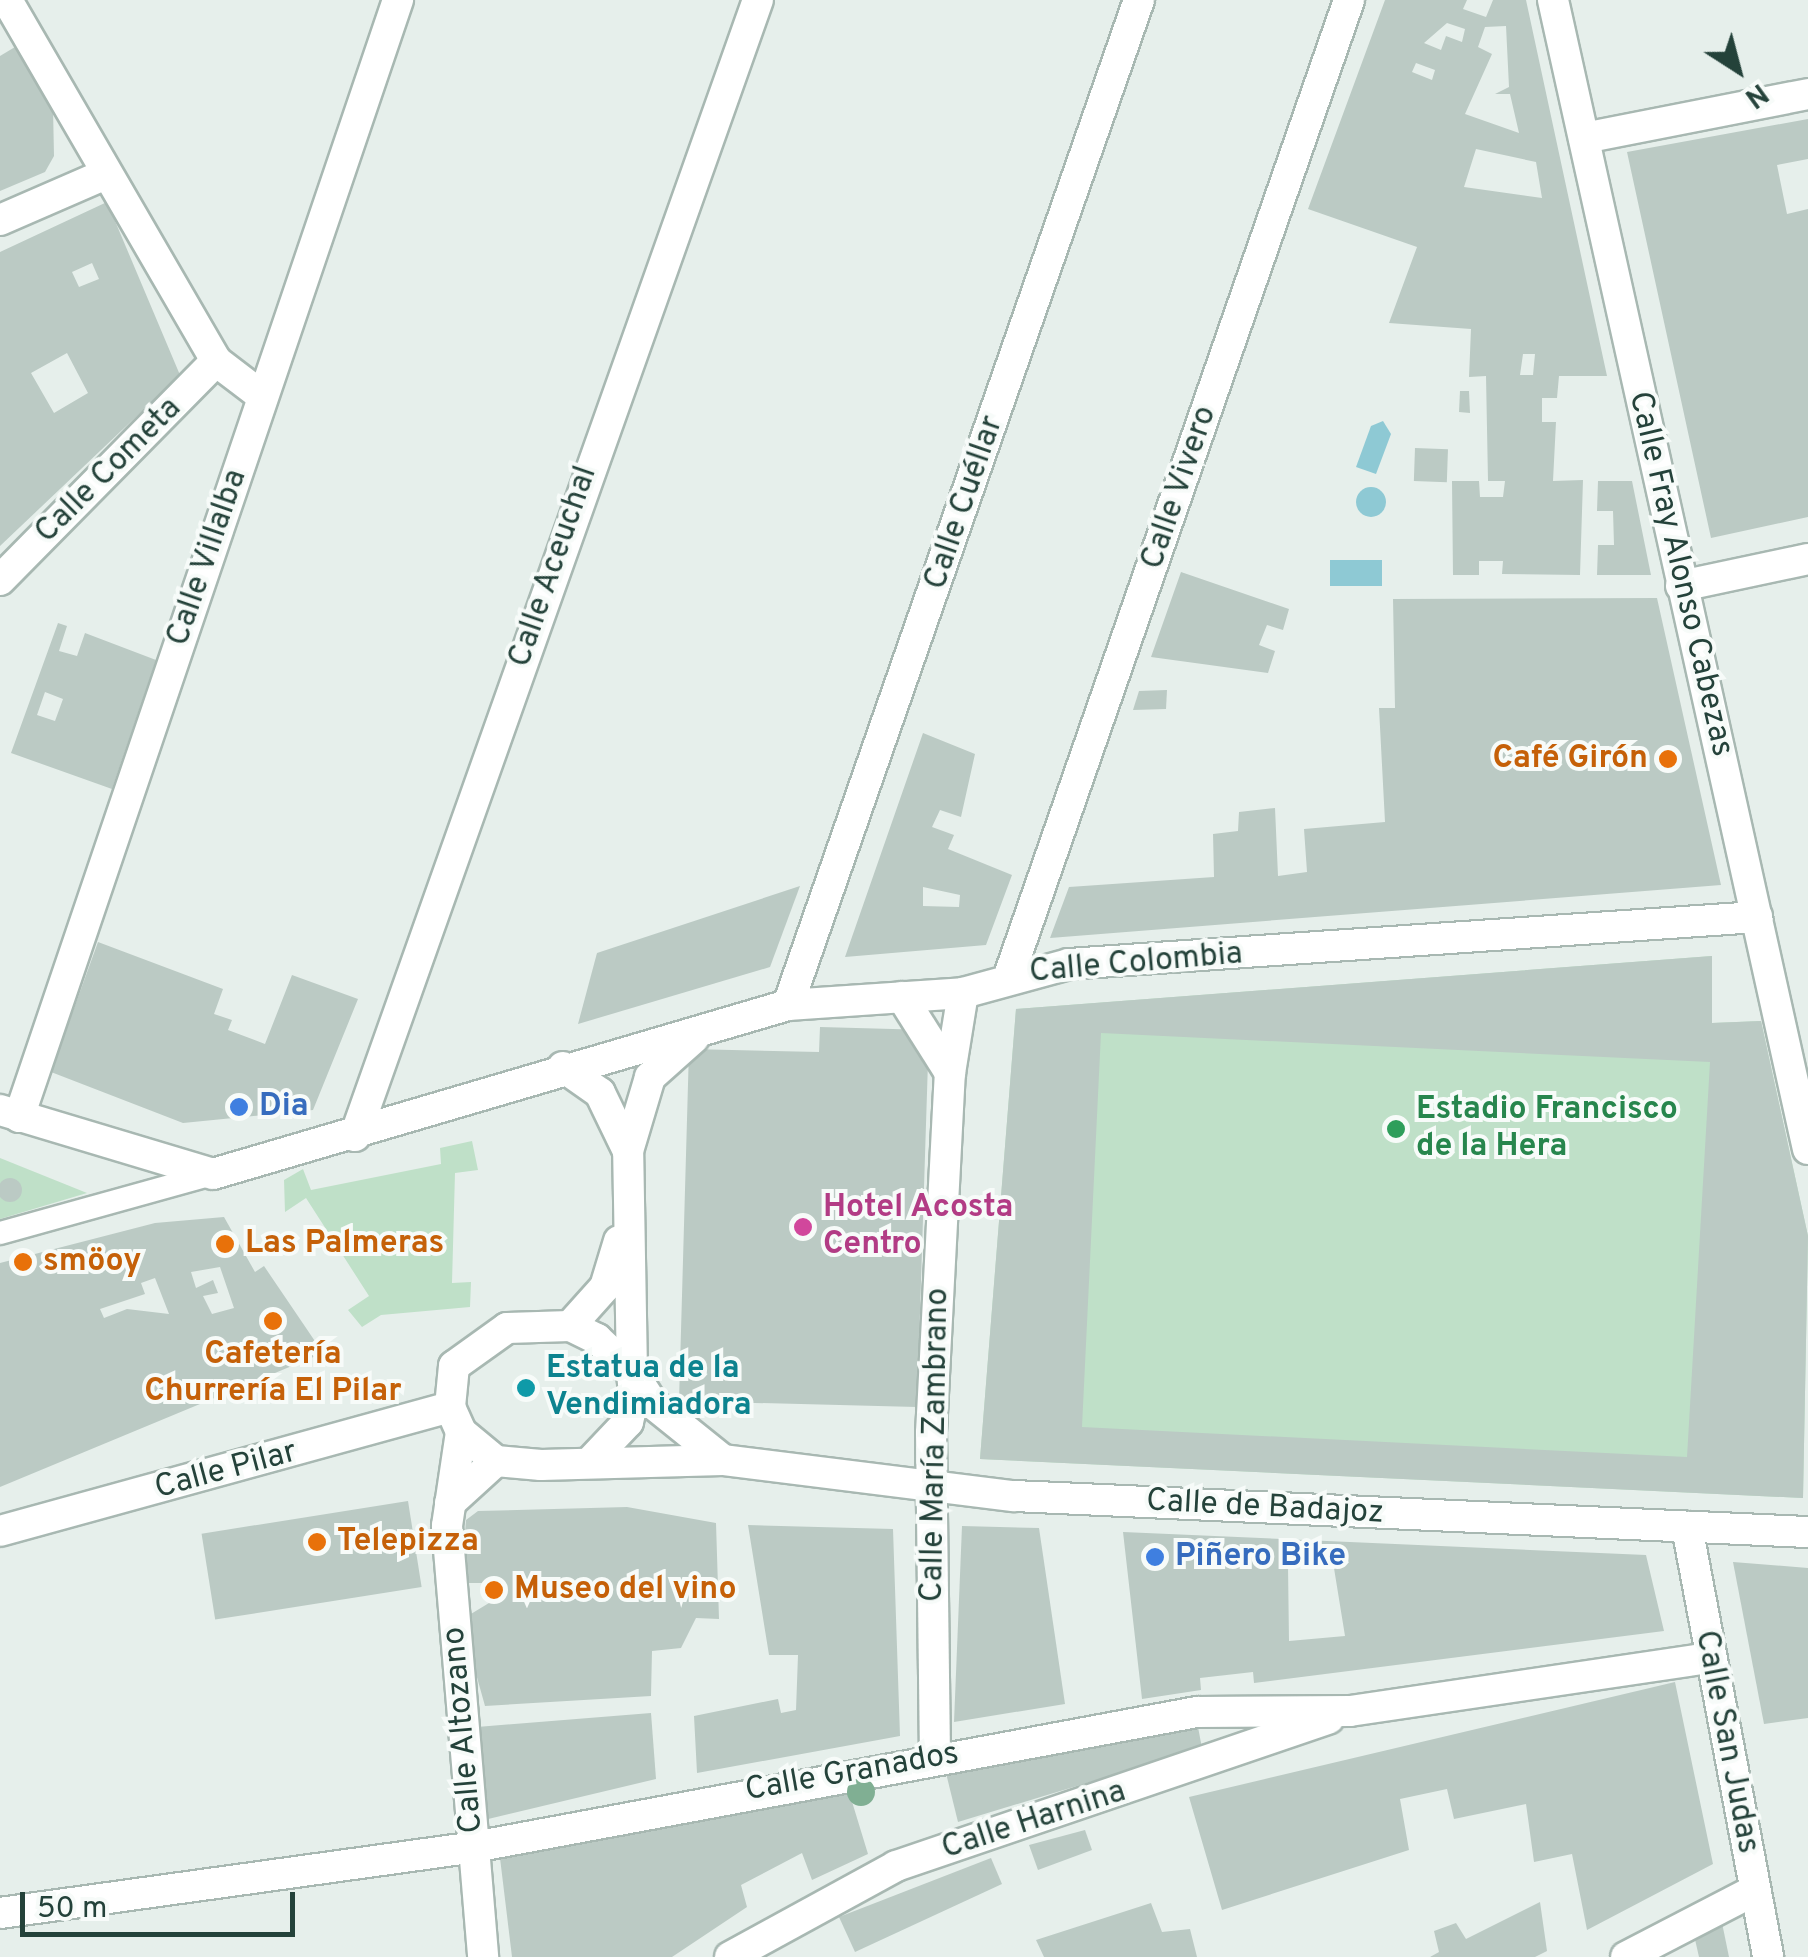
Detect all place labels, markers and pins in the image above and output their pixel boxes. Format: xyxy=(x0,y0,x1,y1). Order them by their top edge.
place label: Café Girón xyxy=(1493,740,1648,778)
marker: Café Girón xyxy=(1657,748,1679,770)
place label: Dia xyxy=(259,1088,309,1126)
place label: Estadio Francisco de la Hera xyxy=(1416,1092,1678,1167)
marker: Dia xyxy=(228,1096,250,1118)
marker: Estadio Francisco de la Hera xyxy=(1385,1118,1407,1140)
place label: Hotel Acosta Centro xyxy=(823,1190,1015,1265)
marker: Hotel Acosta Centro xyxy=(792,1216,814,1238)
place label: Las Palmeras xyxy=(245,1225,444,1263)
marker: Las Palmeras xyxy=(214,1233,236,1255)
place label: smöoy xyxy=(43,1243,141,1281)
marker: smöoy xyxy=(12,1251,34,1273)
marker: Cafetería Churrería El Pilar xyxy=(262,1310,284,1332)
place label: Cafetería Churrería El Pilar xyxy=(144,1337,402,1412)
place label: Estatua de la Vendimiadora xyxy=(546,1351,752,1426)
marker: Estatua de la Vendimiadora xyxy=(515,1377,537,1399)
place label: Telepizza xyxy=(337,1523,479,1561)
marker: Telepizza xyxy=(306,1531,328,1553)
place label: Piñero Bike xyxy=(1175,1538,1346,1576)
marker: Piñero Bike xyxy=(1144,1546,1166,1568)
place label: Museo del vino xyxy=(514,1571,737,1609)
marker: Museo del vino xyxy=(483,1579,505,1601)

